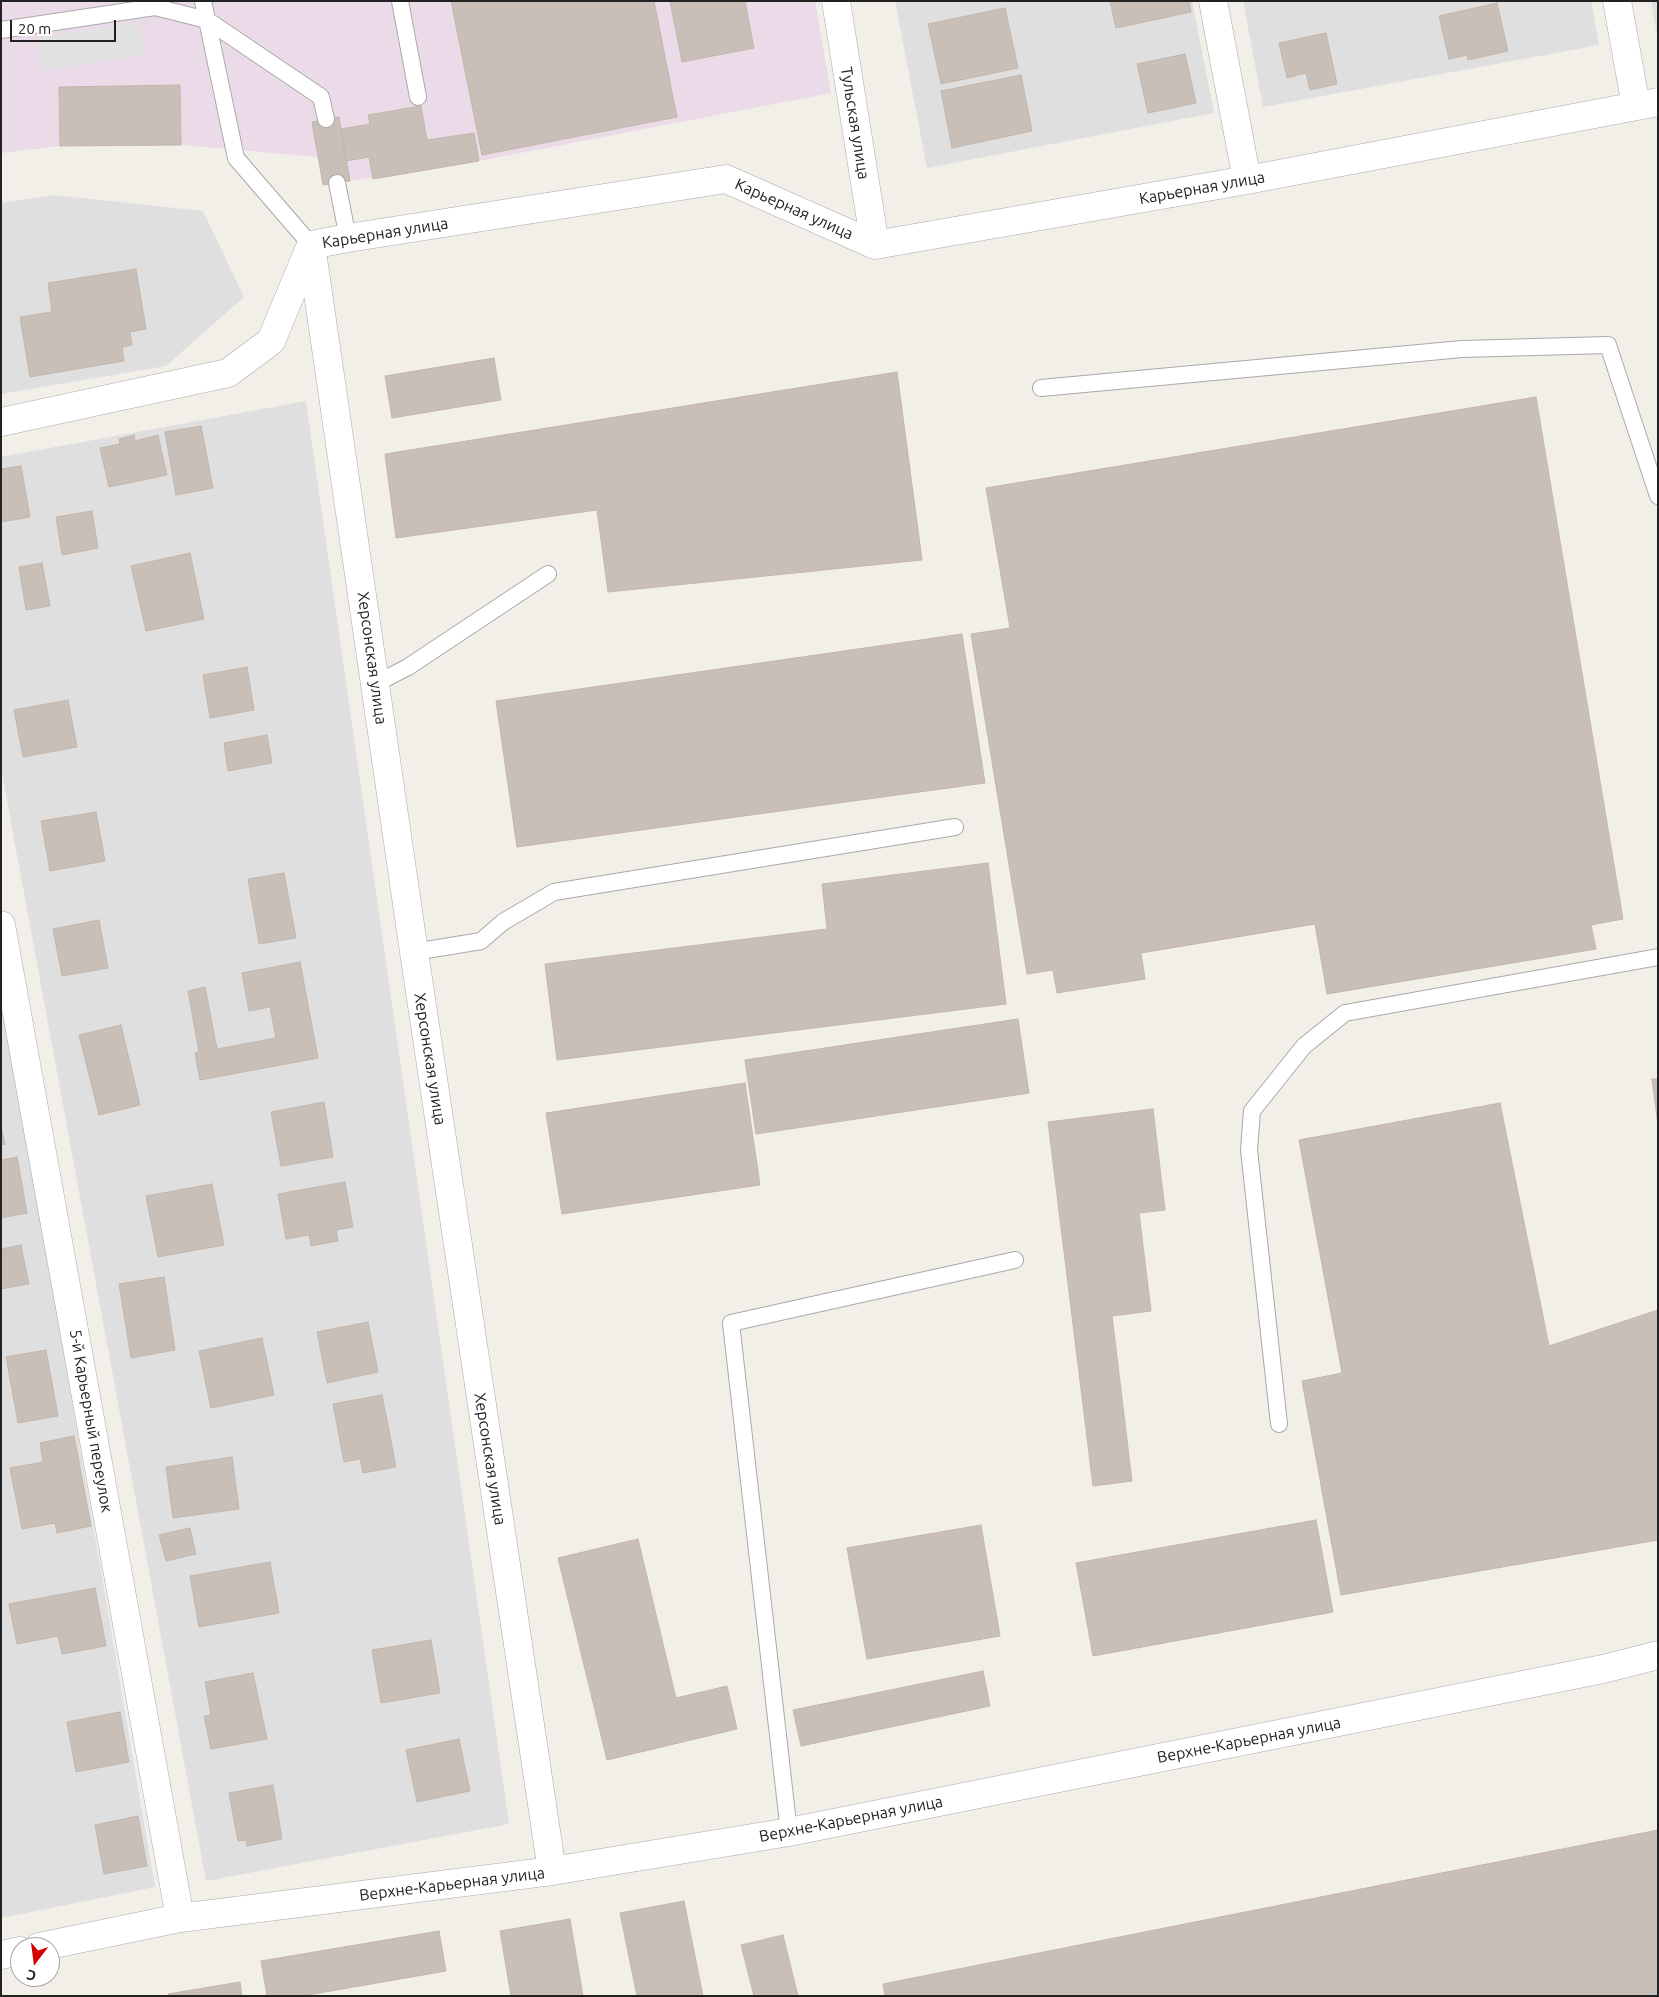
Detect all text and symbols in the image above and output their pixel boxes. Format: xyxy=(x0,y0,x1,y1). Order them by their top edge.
scale bar xyxy=(12,10,119,42)
text: 20 m xyxy=(18,20,51,37)
street label: Тульская улица xyxy=(837,65,873,181)
street label: Карьерная улица xyxy=(1138,167,1266,209)
street label: Карьерная улица xyxy=(732,174,856,244)
street label: Карьерная улица xyxy=(321,214,449,252)
street label: Херсонская улица xyxy=(353,590,391,726)
street label: Херсонская улица xyxy=(410,991,450,1127)
street label: 5-й Карьерный переулок xyxy=(65,1328,117,1514)
street label: Херсонская улица xyxy=(470,1391,510,1527)
street label: Верхне-Карьерная улица xyxy=(1155,1713,1343,1767)
street label: Верхне-Карьерная улица xyxy=(757,1792,945,1846)
street label: Верхне-Карьерная улица xyxy=(358,1863,546,1905)
north arrow xyxy=(10,1937,60,1987)
text: С xyxy=(25,1967,38,1984)

